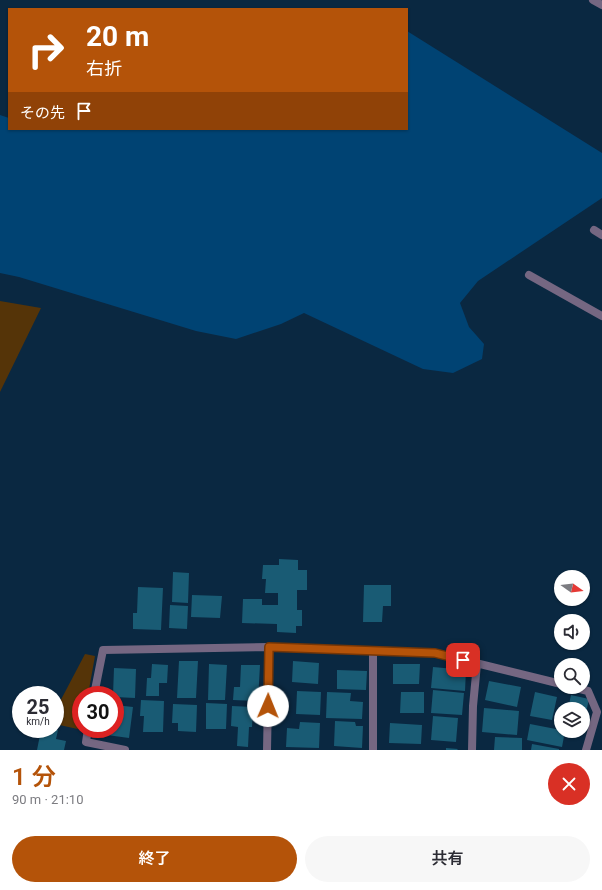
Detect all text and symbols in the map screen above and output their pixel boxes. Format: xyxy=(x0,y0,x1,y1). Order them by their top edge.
text: 20 m xyxy=(86,20,149,53)
icon: right xyxy=(20,24,72,76)
text: 右折 xyxy=(86,58,122,79)
icon: arrive xyxy=(73,100,95,122)
text: その先 xyxy=(20,104,65,122)
north arrow xyxy=(554,570,590,606)
map controls xyxy=(554,570,590,738)
button: sound xyxy=(554,614,590,650)
pin xyxy=(446,643,480,677)
icon: arrive xyxy=(452,649,474,671)
button: search xyxy=(554,658,590,694)
position arrow xyxy=(247,685,289,727)
speed limit sign: 30 xyxy=(72,686,124,738)
text: 25 xyxy=(27,695,49,719)
button: layers xyxy=(554,702,590,738)
text: km/h xyxy=(26,716,50,727)
text: 1 分 xyxy=(12,763,56,791)
button: close xyxy=(548,763,590,805)
text: 90 m · 21:10 xyxy=(12,792,83,807)
button: 終了 xyxy=(12,836,297,882)
button: 共有 xyxy=(305,836,590,882)

